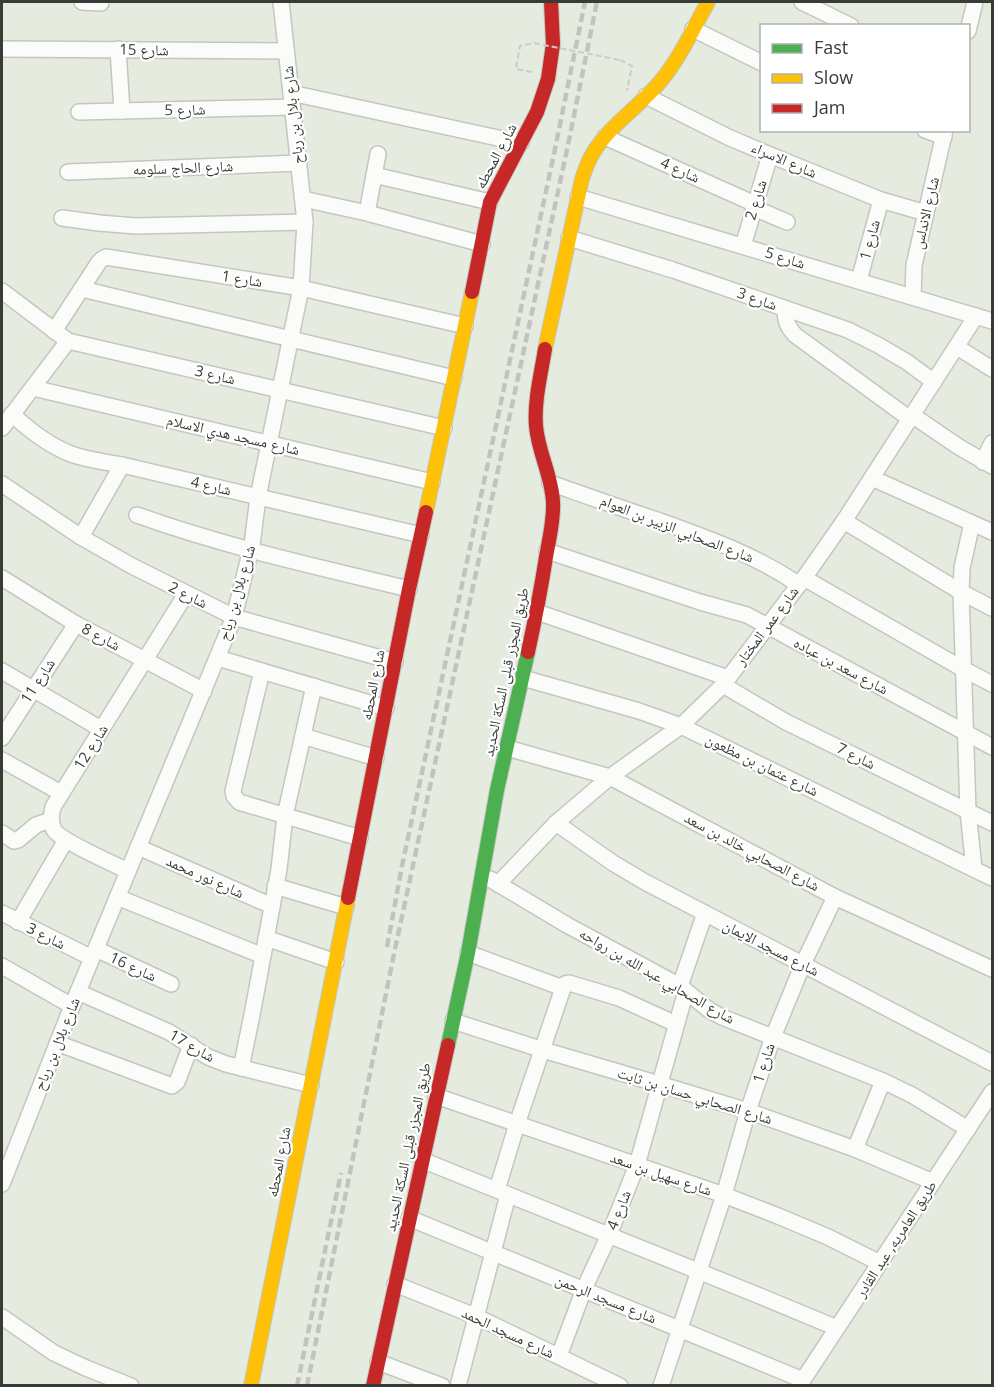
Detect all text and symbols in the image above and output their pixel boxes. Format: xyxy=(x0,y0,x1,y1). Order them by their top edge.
legend xyxy=(760,24,970,132)
text: Fast xyxy=(814,35,848,59)
street label: شارع 15 xyxy=(119,39,169,60)
street label: شارع بلال بن رباح xyxy=(277,65,308,165)
text: Slow xyxy=(814,65,853,89)
text: Jam xyxy=(812,95,846,119)
street label: شارع 5 xyxy=(164,99,206,120)
street label: شارع المحطه xyxy=(469,119,522,192)
street label: شارع الاسراء xyxy=(748,136,821,183)
street label: شارع 4 xyxy=(657,152,703,188)
street label: شارع الحاج سلومه xyxy=(132,155,234,180)
street label: شارع الاندلس xyxy=(907,175,944,251)
street label: شارع 2 xyxy=(739,177,772,223)
street label: شارع 1 xyxy=(854,217,885,262)
street label: شارع 5 xyxy=(762,241,808,274)
street label: شارع 1 xyxy=(220,265,264,292)
street label: شارع 3 xyxy=(734,282,780,315)
street label: شارع 3 xyxy=(193,360,238,389)
street label: شارع مسجد هدي الاسلام xyxy=(164,409,302,462)
street label: شارع 4 xyxy=(189,471,234,500)
street label: شارع الصحابي الزبير بن العوام xyxy=(597,490,757,569)
street label: شارع بلال بن رباح xyxy=(213,542,260,643)
street label: شارع 2 xyxy=(165,576,211,613)
street label: شارع عمر المختار xyxy=(729,582,803,670)
street label: طريق المجزر قبلى السكة الحديد xyxy=(477,585,534,758)
street label: شارع 8 xyxy=(78,618,124,656)
street label: شارع سعد بن عباده xyxy=(790,632,892,699)
street label: شارع المحطه xyxy=(355,648,390,722)
street label: شارع 11 xyxy=(15,654,60,707)
street label: شارع 12 xyxy=(69,720,113,773)
street label: شارع عثمان بن مظعون xyxy=(702,728,822,801)
street label: شارع 7 xyxy=(833,737,879,774)
street label: شارع الصحابي خالد بن سعد xyxy=(680,807,824,898)
street label: شارع نور محمد xyxy=(163,850,248,903)
street label: شارع مسجد الايمان xyxy=(719,914,823,981)
street label: شارع 3 xyxy=(23,917,69,954)
street label: شارع الصحابي عبد الله بن رواحه xyxy=(575,922,739,1030)
street label: شارع 16 xyxy=(106,947,160,987)
street label: شارع بلال بن رباح xyxy=(28,994,85,1093)
street label: شارع 17 xyxy=(166,1024,219,1067)
street label: شارع 1 xyxy=(747,1040,780,1086)
street label: طريق المجزر قبلى السكة الحديد xyxy=(379,1060,436,1233)
street label: شارع الصحابي حسان بن ثابت xyxy=(615,1062,775,1131)
street label: شارع المحطه xyxy=(261,1125,296,1199)
street label: شارع سهيل بن سعد xyxy=(608,1146,715,1201)
street label: طريق العامريه, عبد القادر xyxy=(849,1176,941,1302)
street label: شارع 4 xyxy=(601,1187,636,1233)
street label: شارع مسجد الرحمن xyxy=(552,1269,660,1328)
street label: شارع مسجد الحمد xyxy=(458,1302,558,1363)

